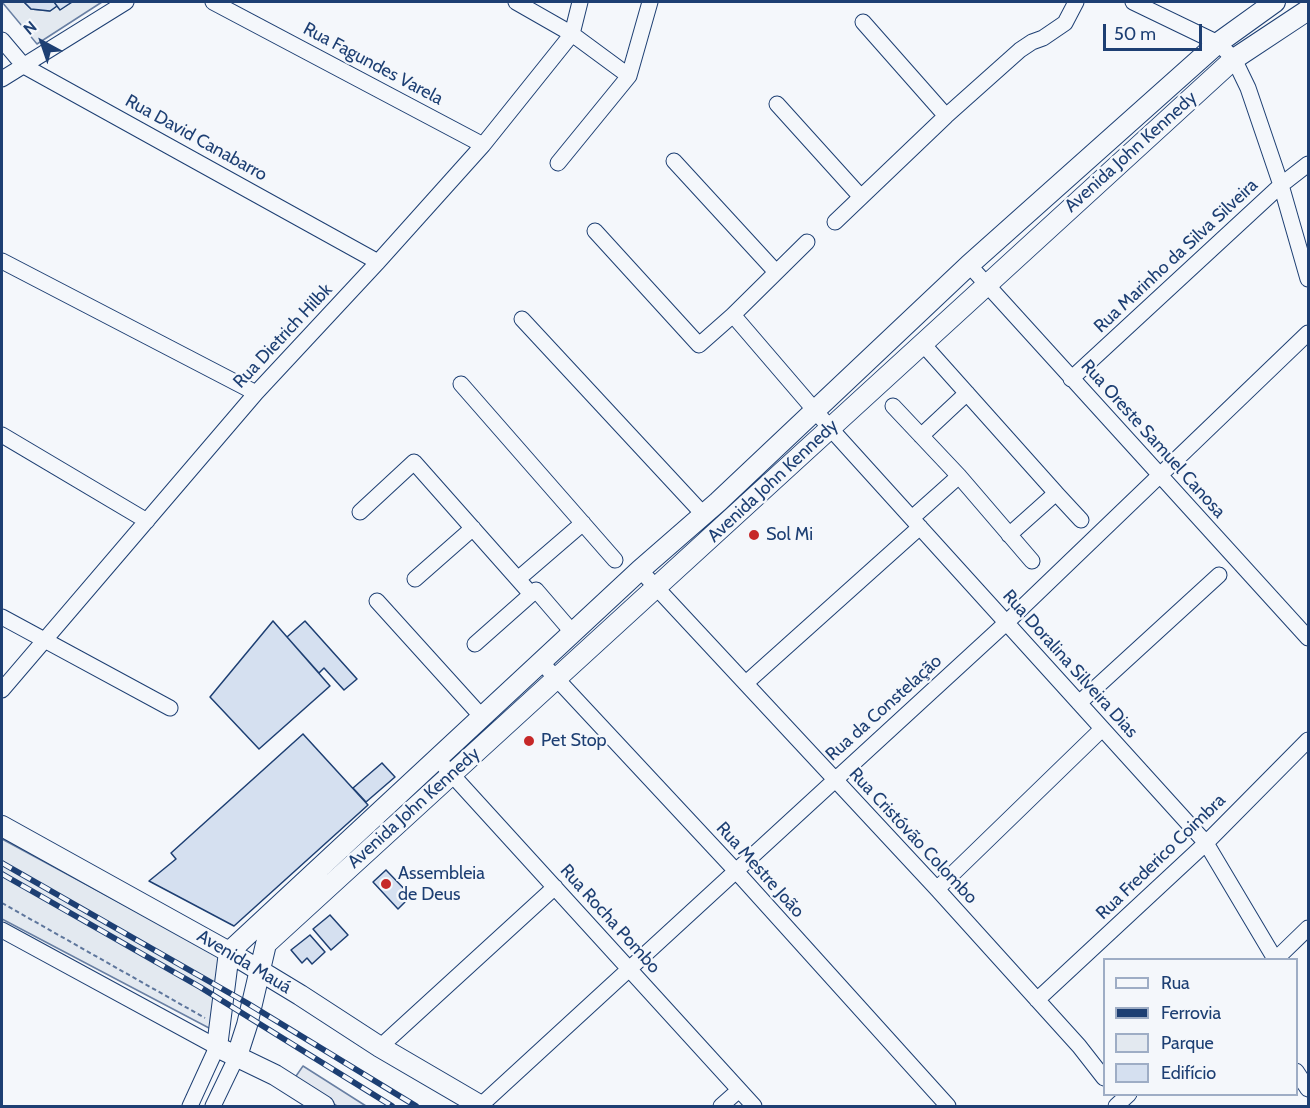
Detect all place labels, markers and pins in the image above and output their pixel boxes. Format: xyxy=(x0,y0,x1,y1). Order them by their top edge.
place label: Sol Mi xyxy=(766,524,813,546)
marker: Sol Mi xyxy=(747,528,761,542)
place label: Pet Stop xyxy=(541,730,607,752)
marker: Pet Stop xyxy=(522,734,536,748)
place label: Assembleia de Deus xyxy=(398,863,485,906)
marker: Assembleia de Deus xyxy=(379,877,393,891)

